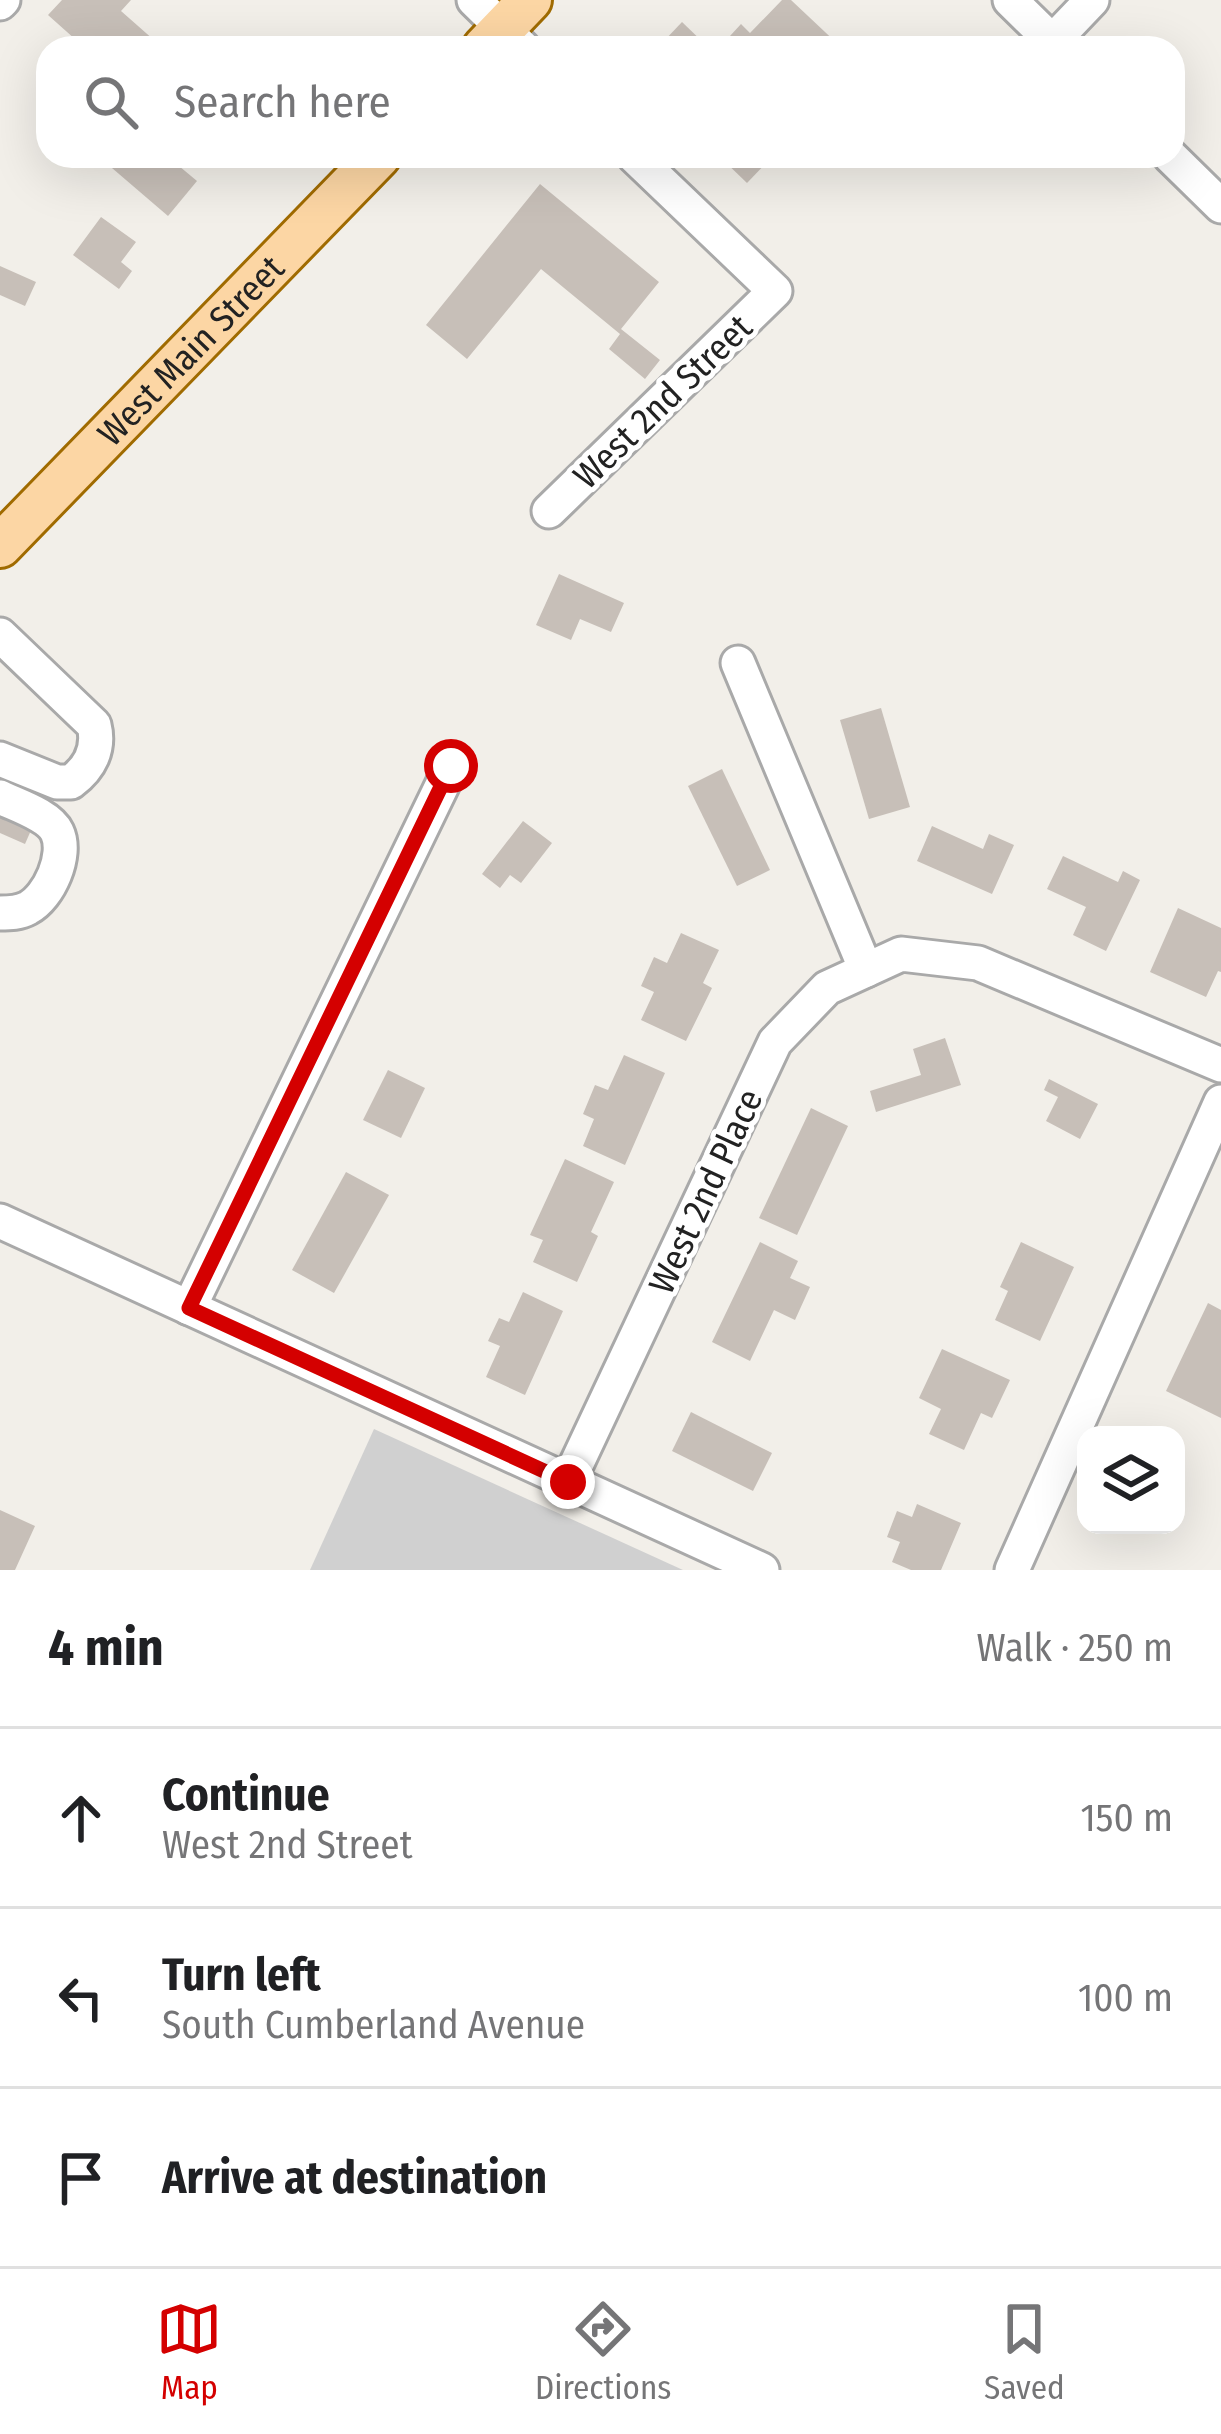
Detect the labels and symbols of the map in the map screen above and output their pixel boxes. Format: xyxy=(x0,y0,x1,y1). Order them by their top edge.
street label: West Main Street xyxy=(89,246,293,455)
street label: West 2nd Street xyxy=(564,305,761,498)
route start xyxy=(424,739,478,793)
street label: West 2nd Place xyxy=(639,1082,772,1301)
route end xyxy=(541,1455,595,1509)

